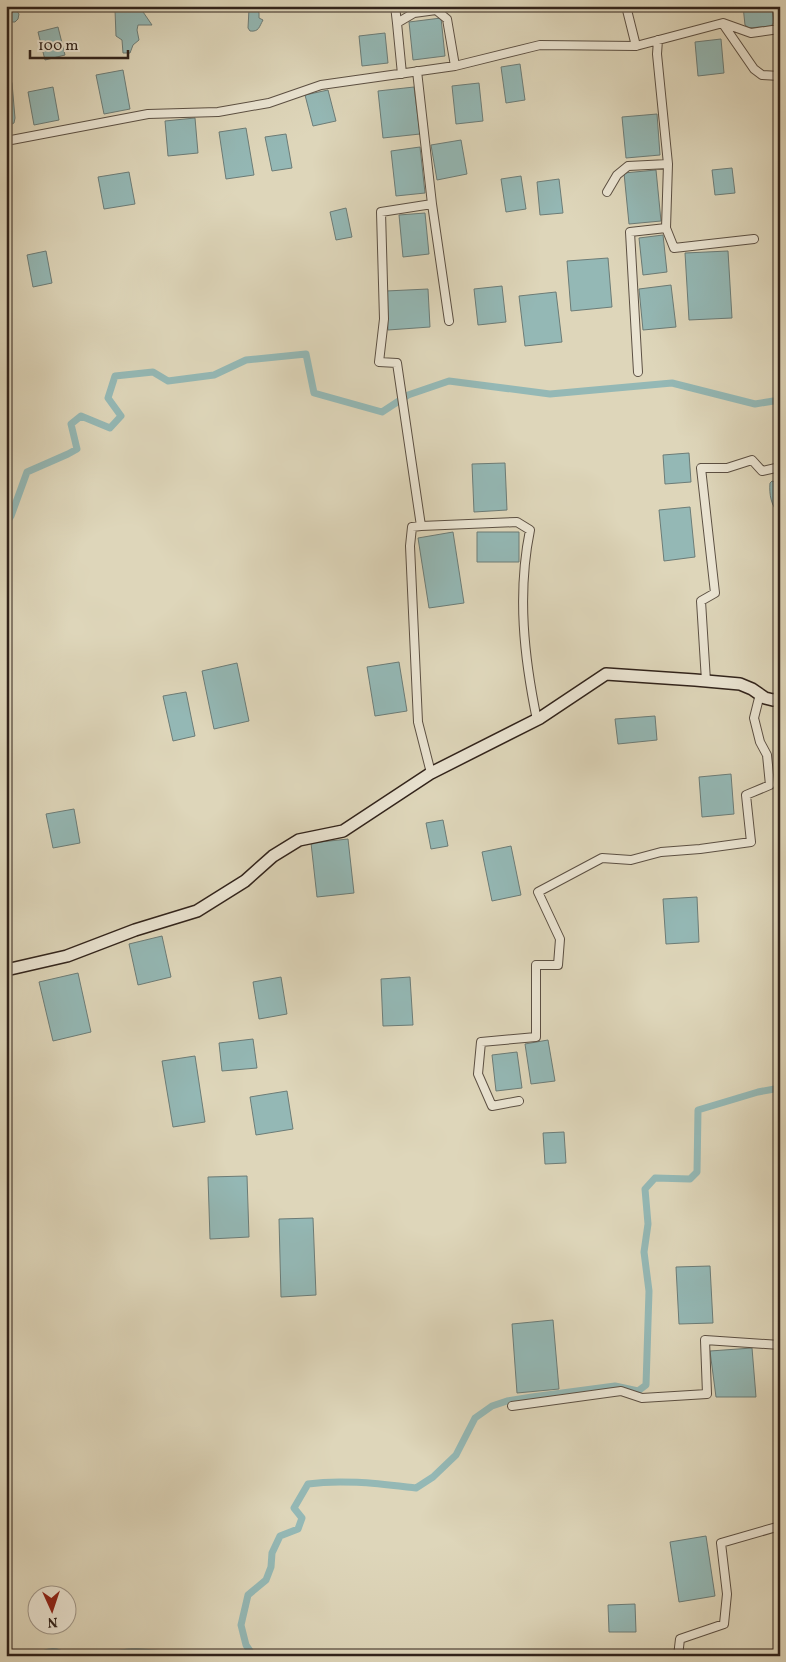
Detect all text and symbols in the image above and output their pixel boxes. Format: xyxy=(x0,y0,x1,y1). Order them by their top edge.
scale bar xyxy=(30,28,128,60)
text: 100 m xyxy=(38,36,78,57)
north arrow xyxy=(28,1584,78,1634)
text: N xyxy=(47,1612,58,1631)

